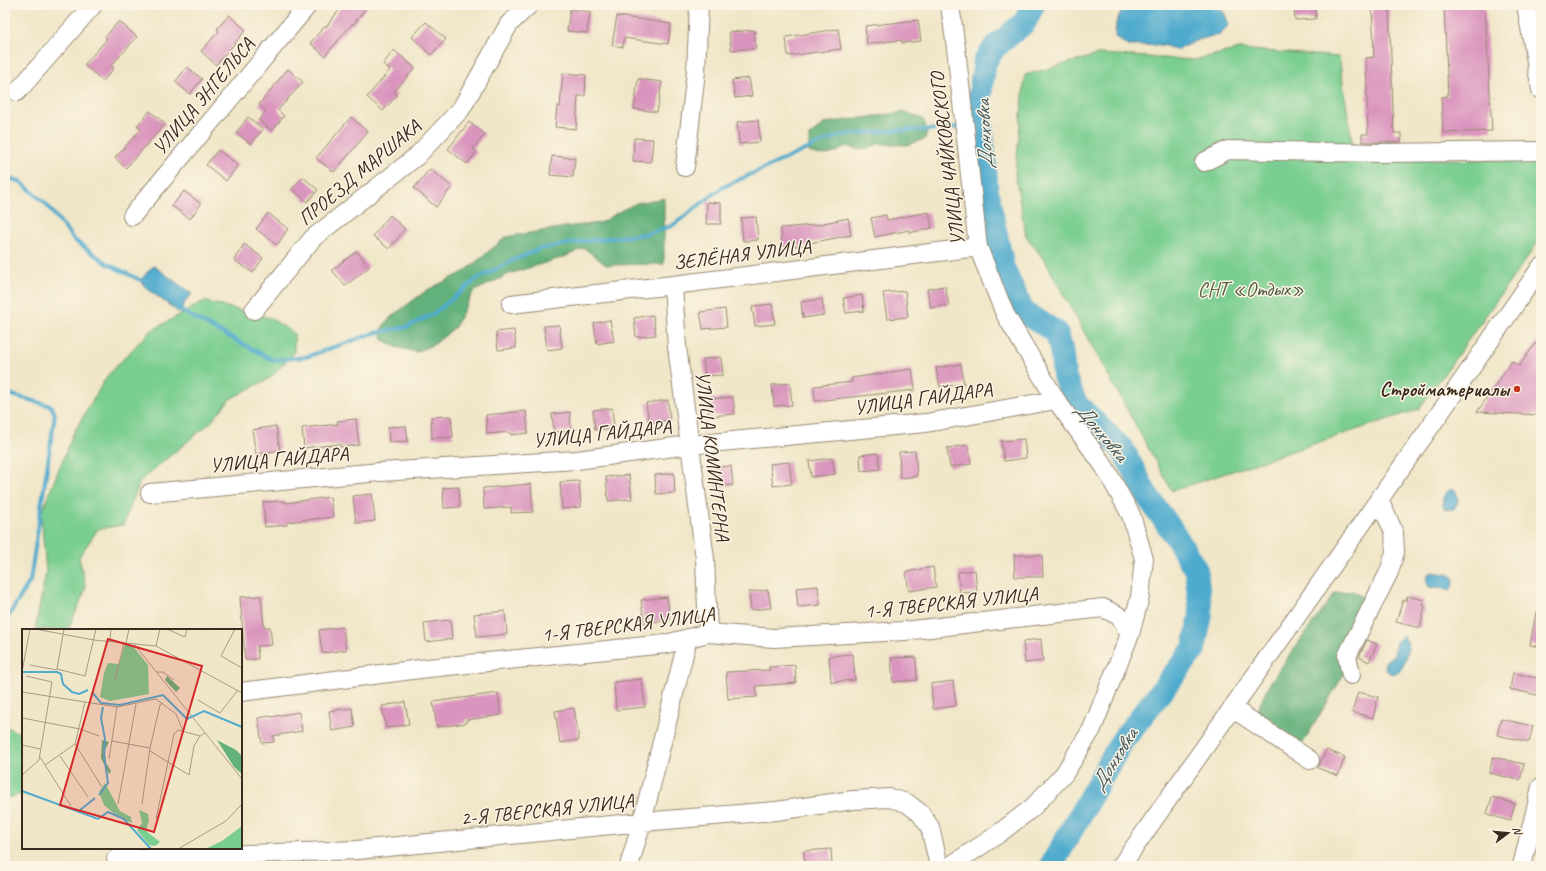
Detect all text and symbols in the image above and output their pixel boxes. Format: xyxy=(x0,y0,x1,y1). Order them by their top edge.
street label: УЛИЦА ЭНГЕЛЬСА xyxy=(147,32,260,160)
street label: УЛИЦА ЧАЙКОВСКОГО xyxy=(924,69,971,247)
water label: Донховка xyxy=(969,97,999,170)
street label: ПРОЕЗД МАРШАКА xyxy=(293,113,426,231)
street label: ЗЕЛЁНАЯ УЛИЦА xyxy=(672,234,813,275)
park label: СНТ «Отдых» xyxy=(1198,277,1304,302)
street label: УЛИЦА КОМИНТЕРНА xyxy=(690,370,735,543)
street label: УЛИЦА ГАЙДАРА xyxy=(853,376,994,421)
place label: Стройматериалы xyxy=(1380,377,1511,402)
marker: Стройматериалы xyxy=(1512,384,1522,394)
water label: Донховка xyxy=(1069,397,1136,468)
street label: УЛИЦА ГАЙДАРА xyxy=(532,414,673,453)
street label: УЛИЦА ГАЙДАРА xyxy=(209,441,350,478)
street label: 1-Я ТВЕРСКАЯ УЛИЦА xyxy=(863,581,1040,624)
street label: 1-Я ТВЕРСКАЯ УЛИЦА xyxy=(540,601,717,647)
inset map xyxy=(22,629,242,849)
water label: Донховка xyxy=(1084,721,1144,796)
street label: 2-Я ТВЕРСКАЯ УЛИЦА xyxy=(459,788,636,831)
north arrow xyxy=(1488,813,1528,853)
text: N xyxy=(1510,825,1526,838)

